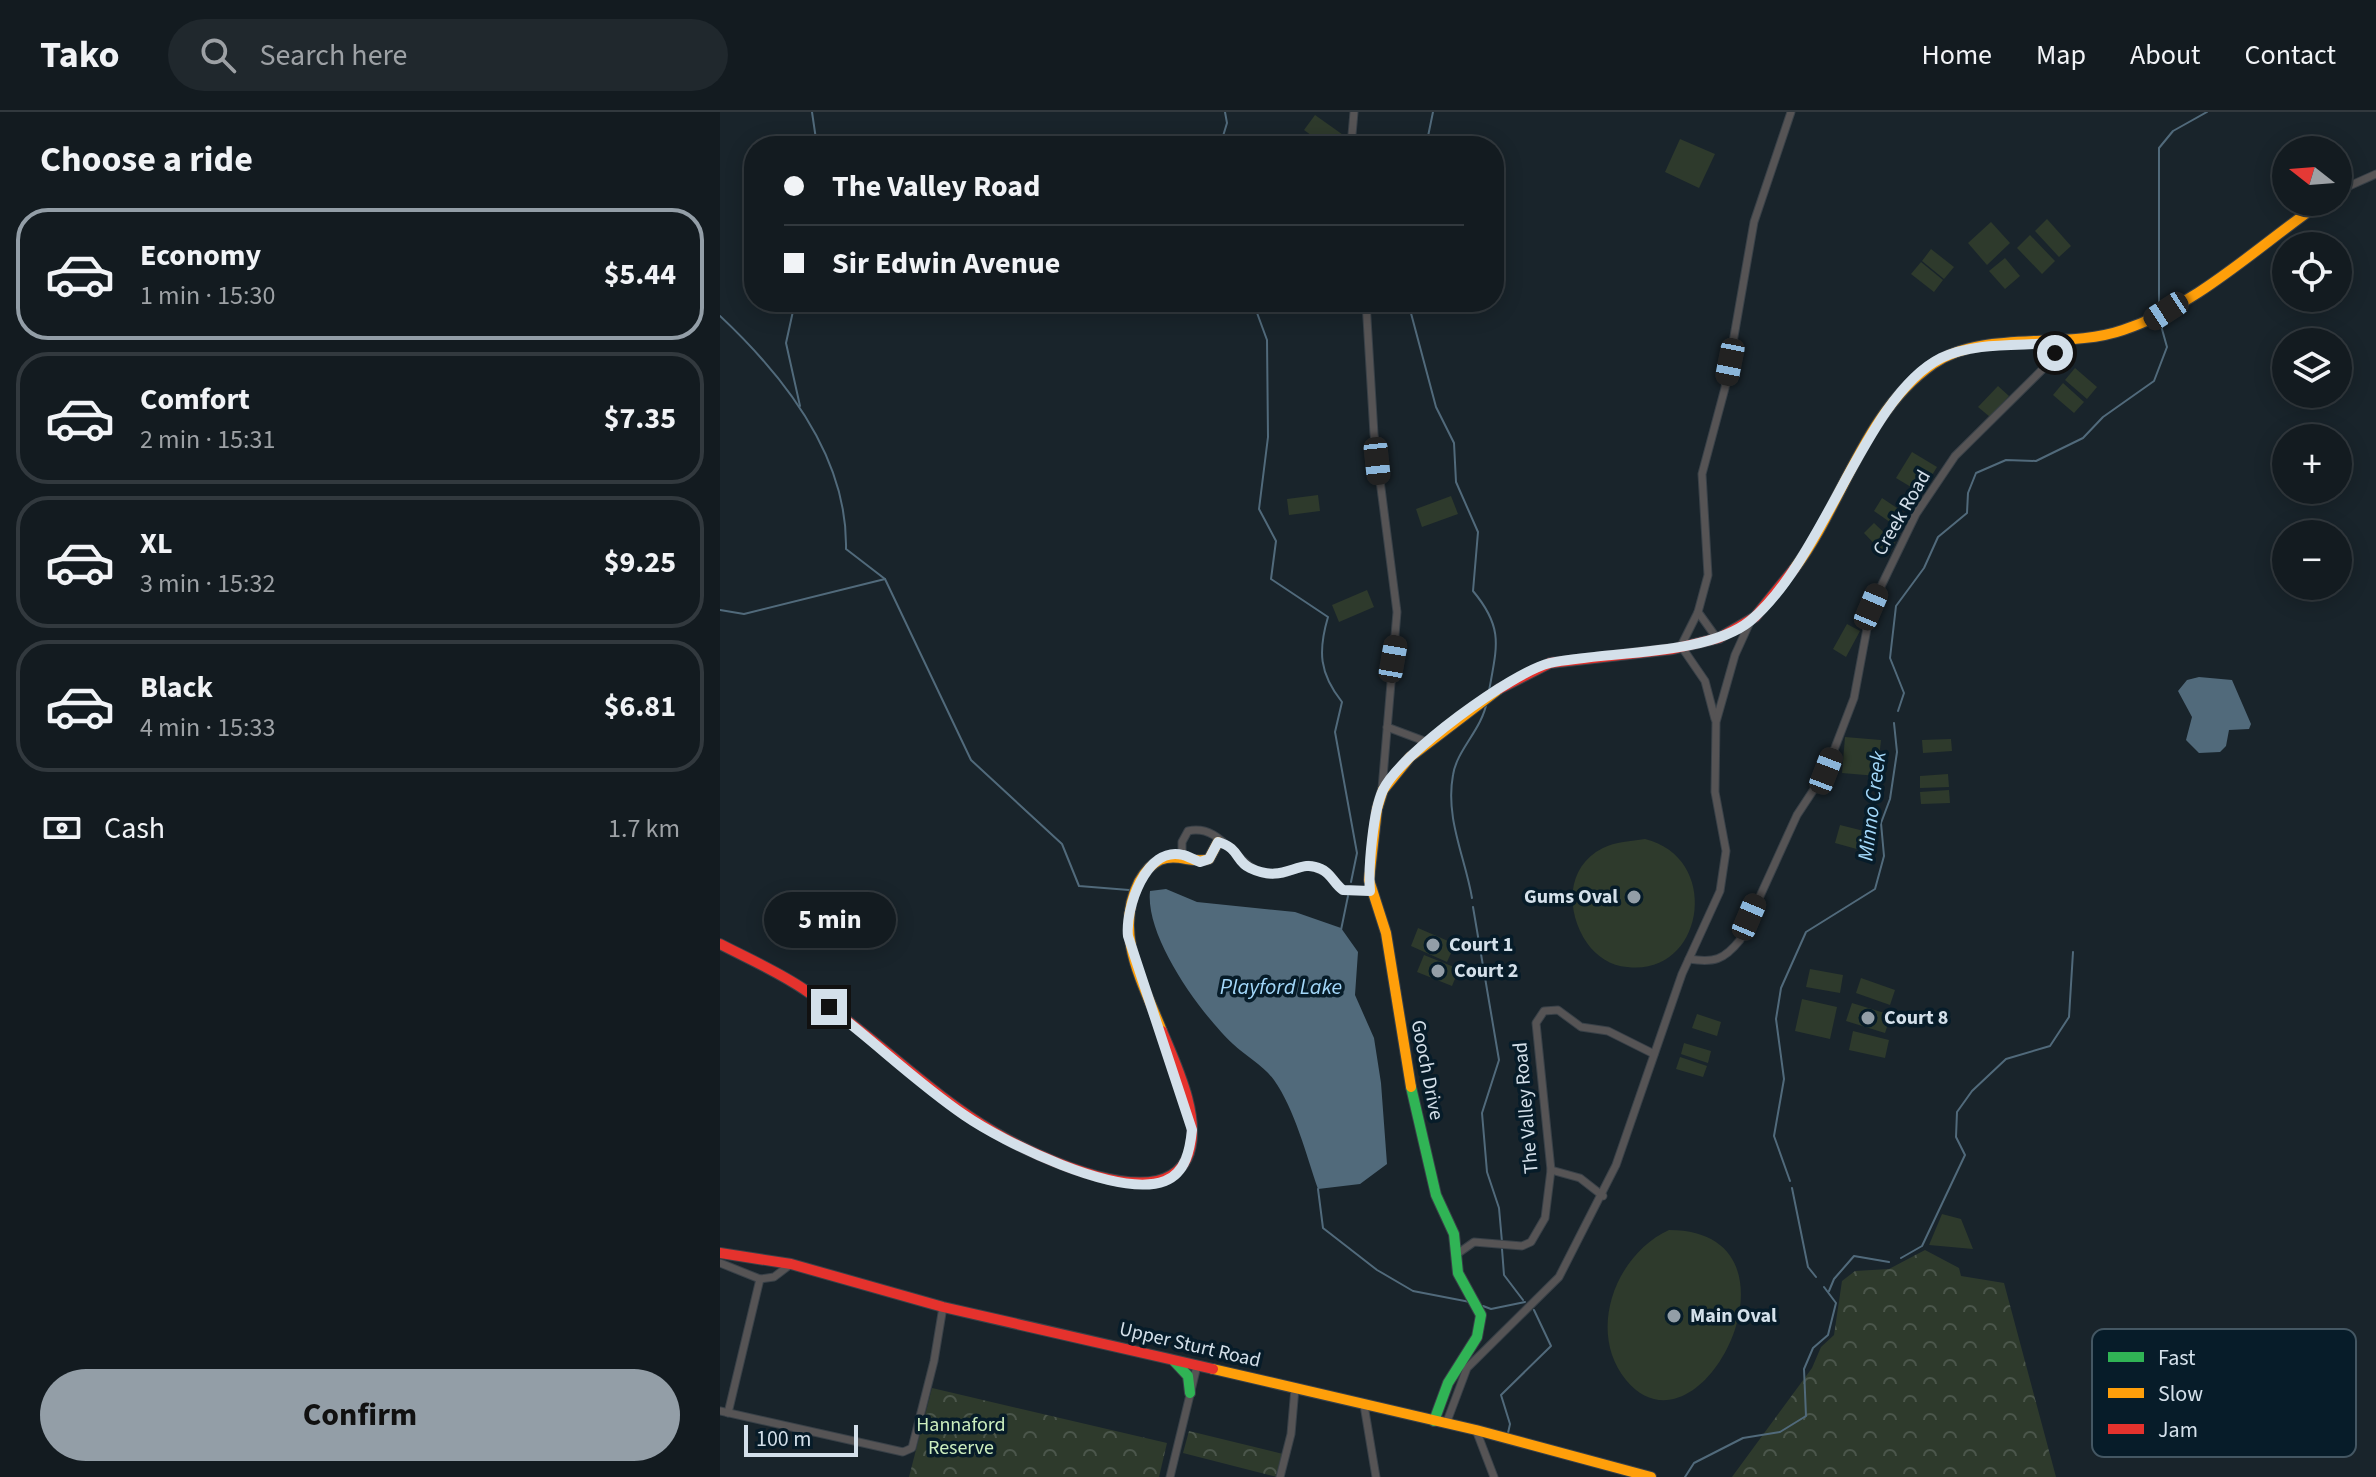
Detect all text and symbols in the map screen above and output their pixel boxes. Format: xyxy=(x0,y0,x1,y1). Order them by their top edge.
search box xyxy=(168,19,728,91)
text: Tako xyxy=(40,28,120,82)
icon: search xyxy=(196,33,240,77)
text: Search here xyxy=(260,34,408,77)
text: Home xyxy=(1921,35,1992,75)
text: Map xyxy=(2036,35,2086,75)
text: About xyxy=(2130,35,2201,75)
text: Contact xyxy=(2245,35,2336,75)
text: Choose a ride xyxy=(40,134,253,185)
north arrow xyxy=(2272,136,2352,216)
map controls xyxy=(2272,136,2352,600)
text: The Valley Road xyxy=(832,165,1040,208)
button: locate xyxy=(2272,232,2352,312)
text: Economy xyxy=(140,234,261,277)
icon: car xyxy=(44,238,116,310)
text: Sir Edwin Avenue xyxy=(832,242,1060,285)
text: $5.44 xyxy=(604,253,676,296)
text: 1 min · 15:30 xyxy=(140,277,275,314)
car xyxy=(2139,288,2193,334)
button: layers xyxy=(2272,328,2352,408)
route start xyxy=(2037,335,2073,371)
car xyxy=(1714,336,1746,388)
text: Comfort xyxy=(140,378,250,421)
icon: car xyxy=(44,382,116,454)
text: $7.35 xyxy=(604,397,676,440)
text: 2 min · 15:31 xyxy=(140,421,275,458)
button: + xyxy=(2272,424,2352,504)
car xyxy=(1363,436,1391,486)
street label: Creek Road xyxy=(1866,465,1938,561)
button: − xyxy=(2272,520,2352,600)
text: XL xyxy=(140,522,173,565)
icon: car xyxy=(44,526,116,598)
text: $9.25 xyxy=(604,541,676,584)
text: 3 min · 15:32 xyxy=(140,565,275,602)
car xyxy=(1851,580,1891,634)
car xyxy=(1377,633,1409,685)
text: Black xyxy=(140,666,213,709)
icon: car xyxy=(44,670,116,742)
text: $6.81 xyxy=(604,685,676,728)
text: 4 min · 15:33 xyxy=(140,709,275,746)
car xyxy=(1806,744,1846,798)
water label: Minno Creek xyxy=(1849,749,1895,863)
icon: cash xyxy=(40,806,84,850)
text: Cash xyxy=(104,807,165,850)
text: 1.7 km xyxy=(608,810,680,847)
place label: Gums Oval xyxy=(1524,883,1618,911)
marker: Gums Oval xyxy=(1625,888,1643,906)
car xyxy=(1729,890,1769,944)
callout: 5 min xyxy=(763,891,895,947)
text: 5 min xyxy=(798,901,862,938)
place label: Court 1 xyxy=(1449,931,1513,959)
marker: Court 1 xyxy=(1424,936,1442,954)
place label: Court 2 xyxy=(1454,957,1518,985)
marker: Court 2 xyxy=(1429,962,1447,980)
water label: Playford Lake xyxy=(1220,971,1342,1003)
route end xyxy=(811,989,847,1025)
place label: Court 8 xyxy=(1884,1004,1948,1032)
marker: Court 8 xyxy=(1859,1009,1877,1027)
street label: Gooch Drive xyxy=(1404,1018,1450,1122)
street label: The Valley Road xyxy=(1506,1041,1546,1175)
place label: Main Oval xyxy=(1690,1302,1777,1330)
marker: Main Oval xyxy=(1665,1307,1683,1325)
street label: Upper Sturt Road xyxy=(1116,1315,1264,1375)
legend xyxy=(2092,1329,2356,1457)
text: Fast xyxy=(2158,1342,2196,1374)
button: Confirm xyxy=(40,1369,680,1461)
text: Slow xyxy=(2158,1378,2203,1410)
park label: Hannaford Reserve xyxy=(916,1411,1006,1462)
text: Jam xyxy=(2158,1414,2198,1446)
scale bar xyxy=(744,1421,858,1457)
text: 100 m xyxy=(756,1423,811,1455)

